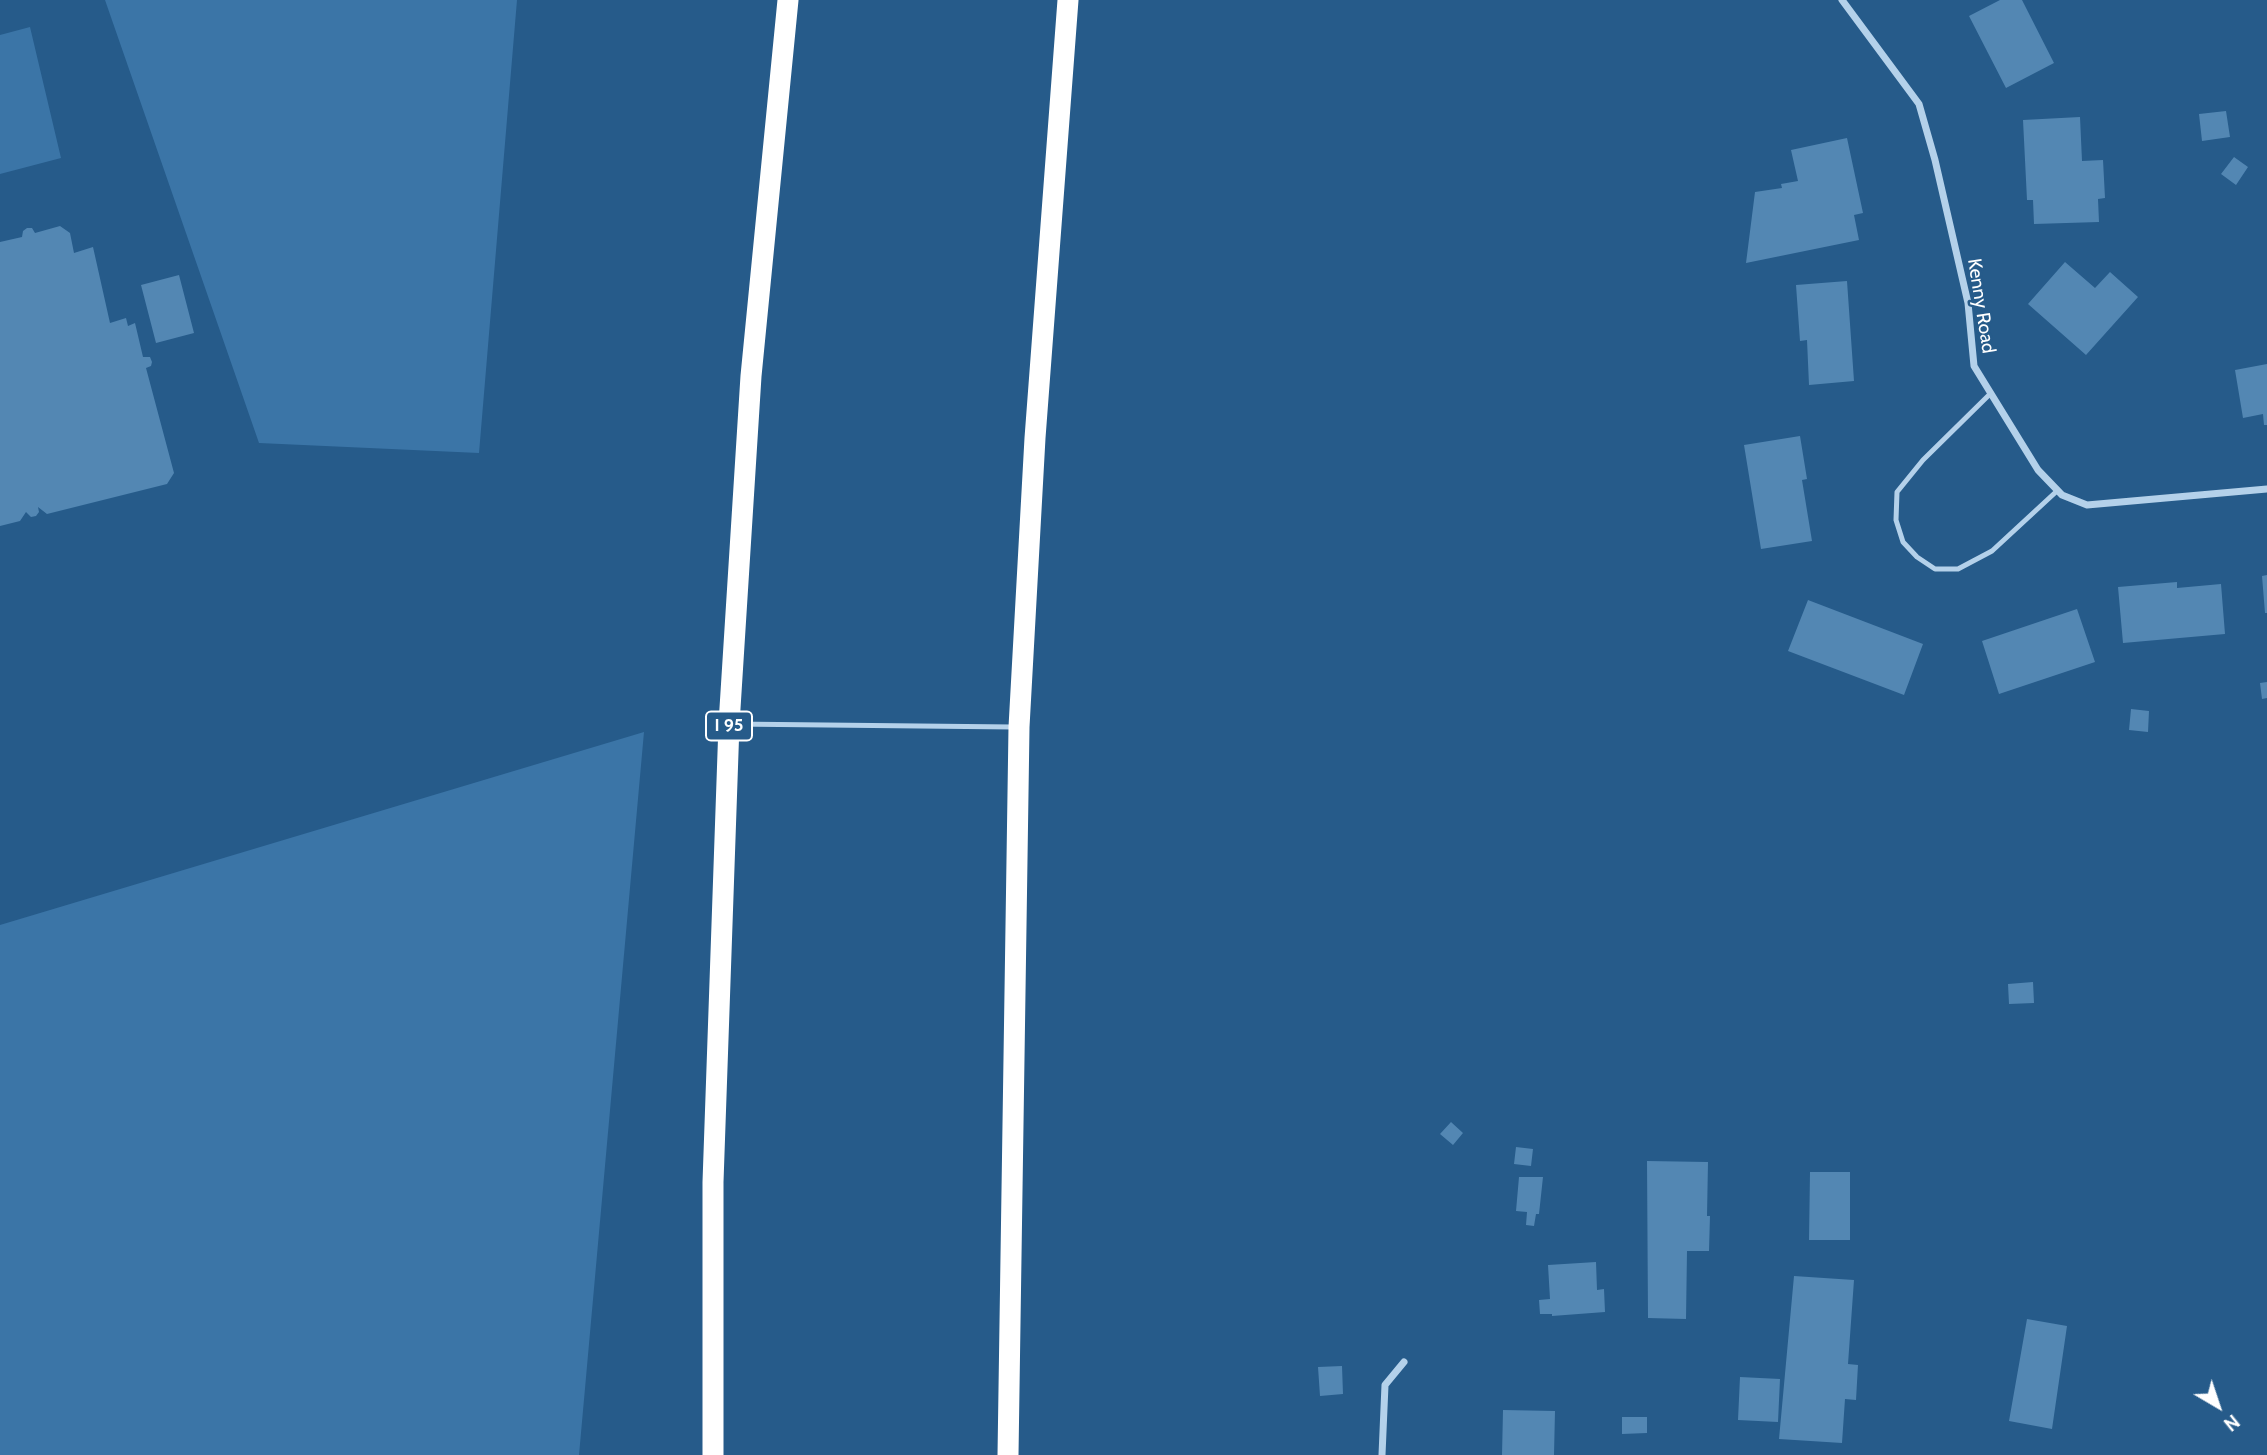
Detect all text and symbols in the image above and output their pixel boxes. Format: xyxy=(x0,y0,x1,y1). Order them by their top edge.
street label: Kenny Road xyxy=(1962,257,2000,355)
road number: I 95 xyxy=(706,712,752,740)
north arrow xyxy=(2183,1371,2253,1441)
text: N xyxy=(2219,1410,2244,1436)

